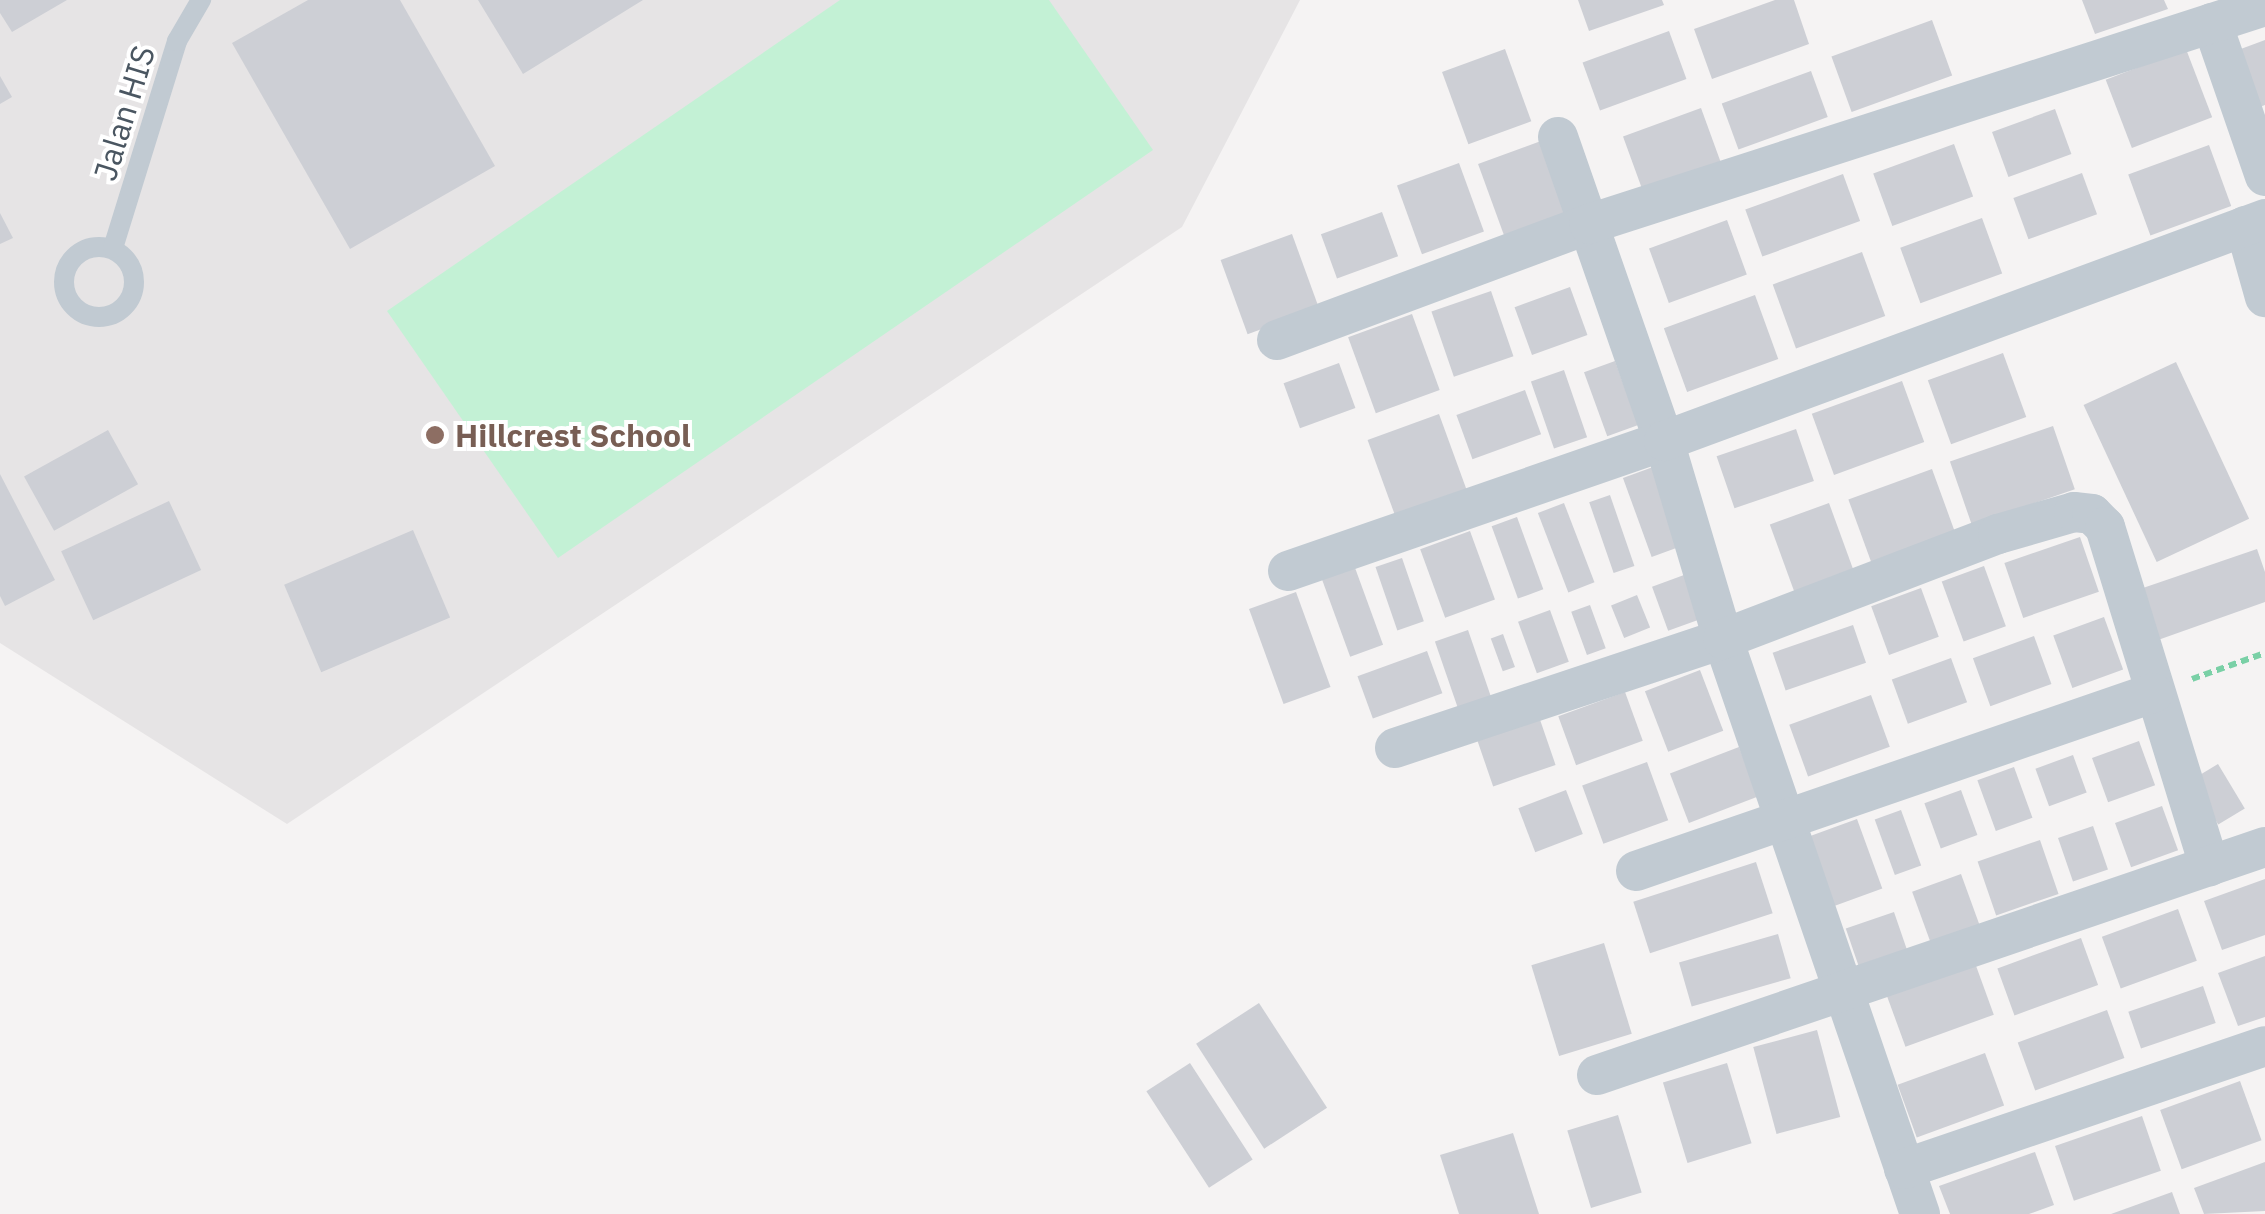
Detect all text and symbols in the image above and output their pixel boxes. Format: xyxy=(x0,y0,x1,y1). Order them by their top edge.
street label: Jalan HIS xyxy=(85,41,163,185)
place label: Hillcrest School xyxy=(455,416,691,454)
marker: Hillcrest School xyxy=(424,424,446,446)

